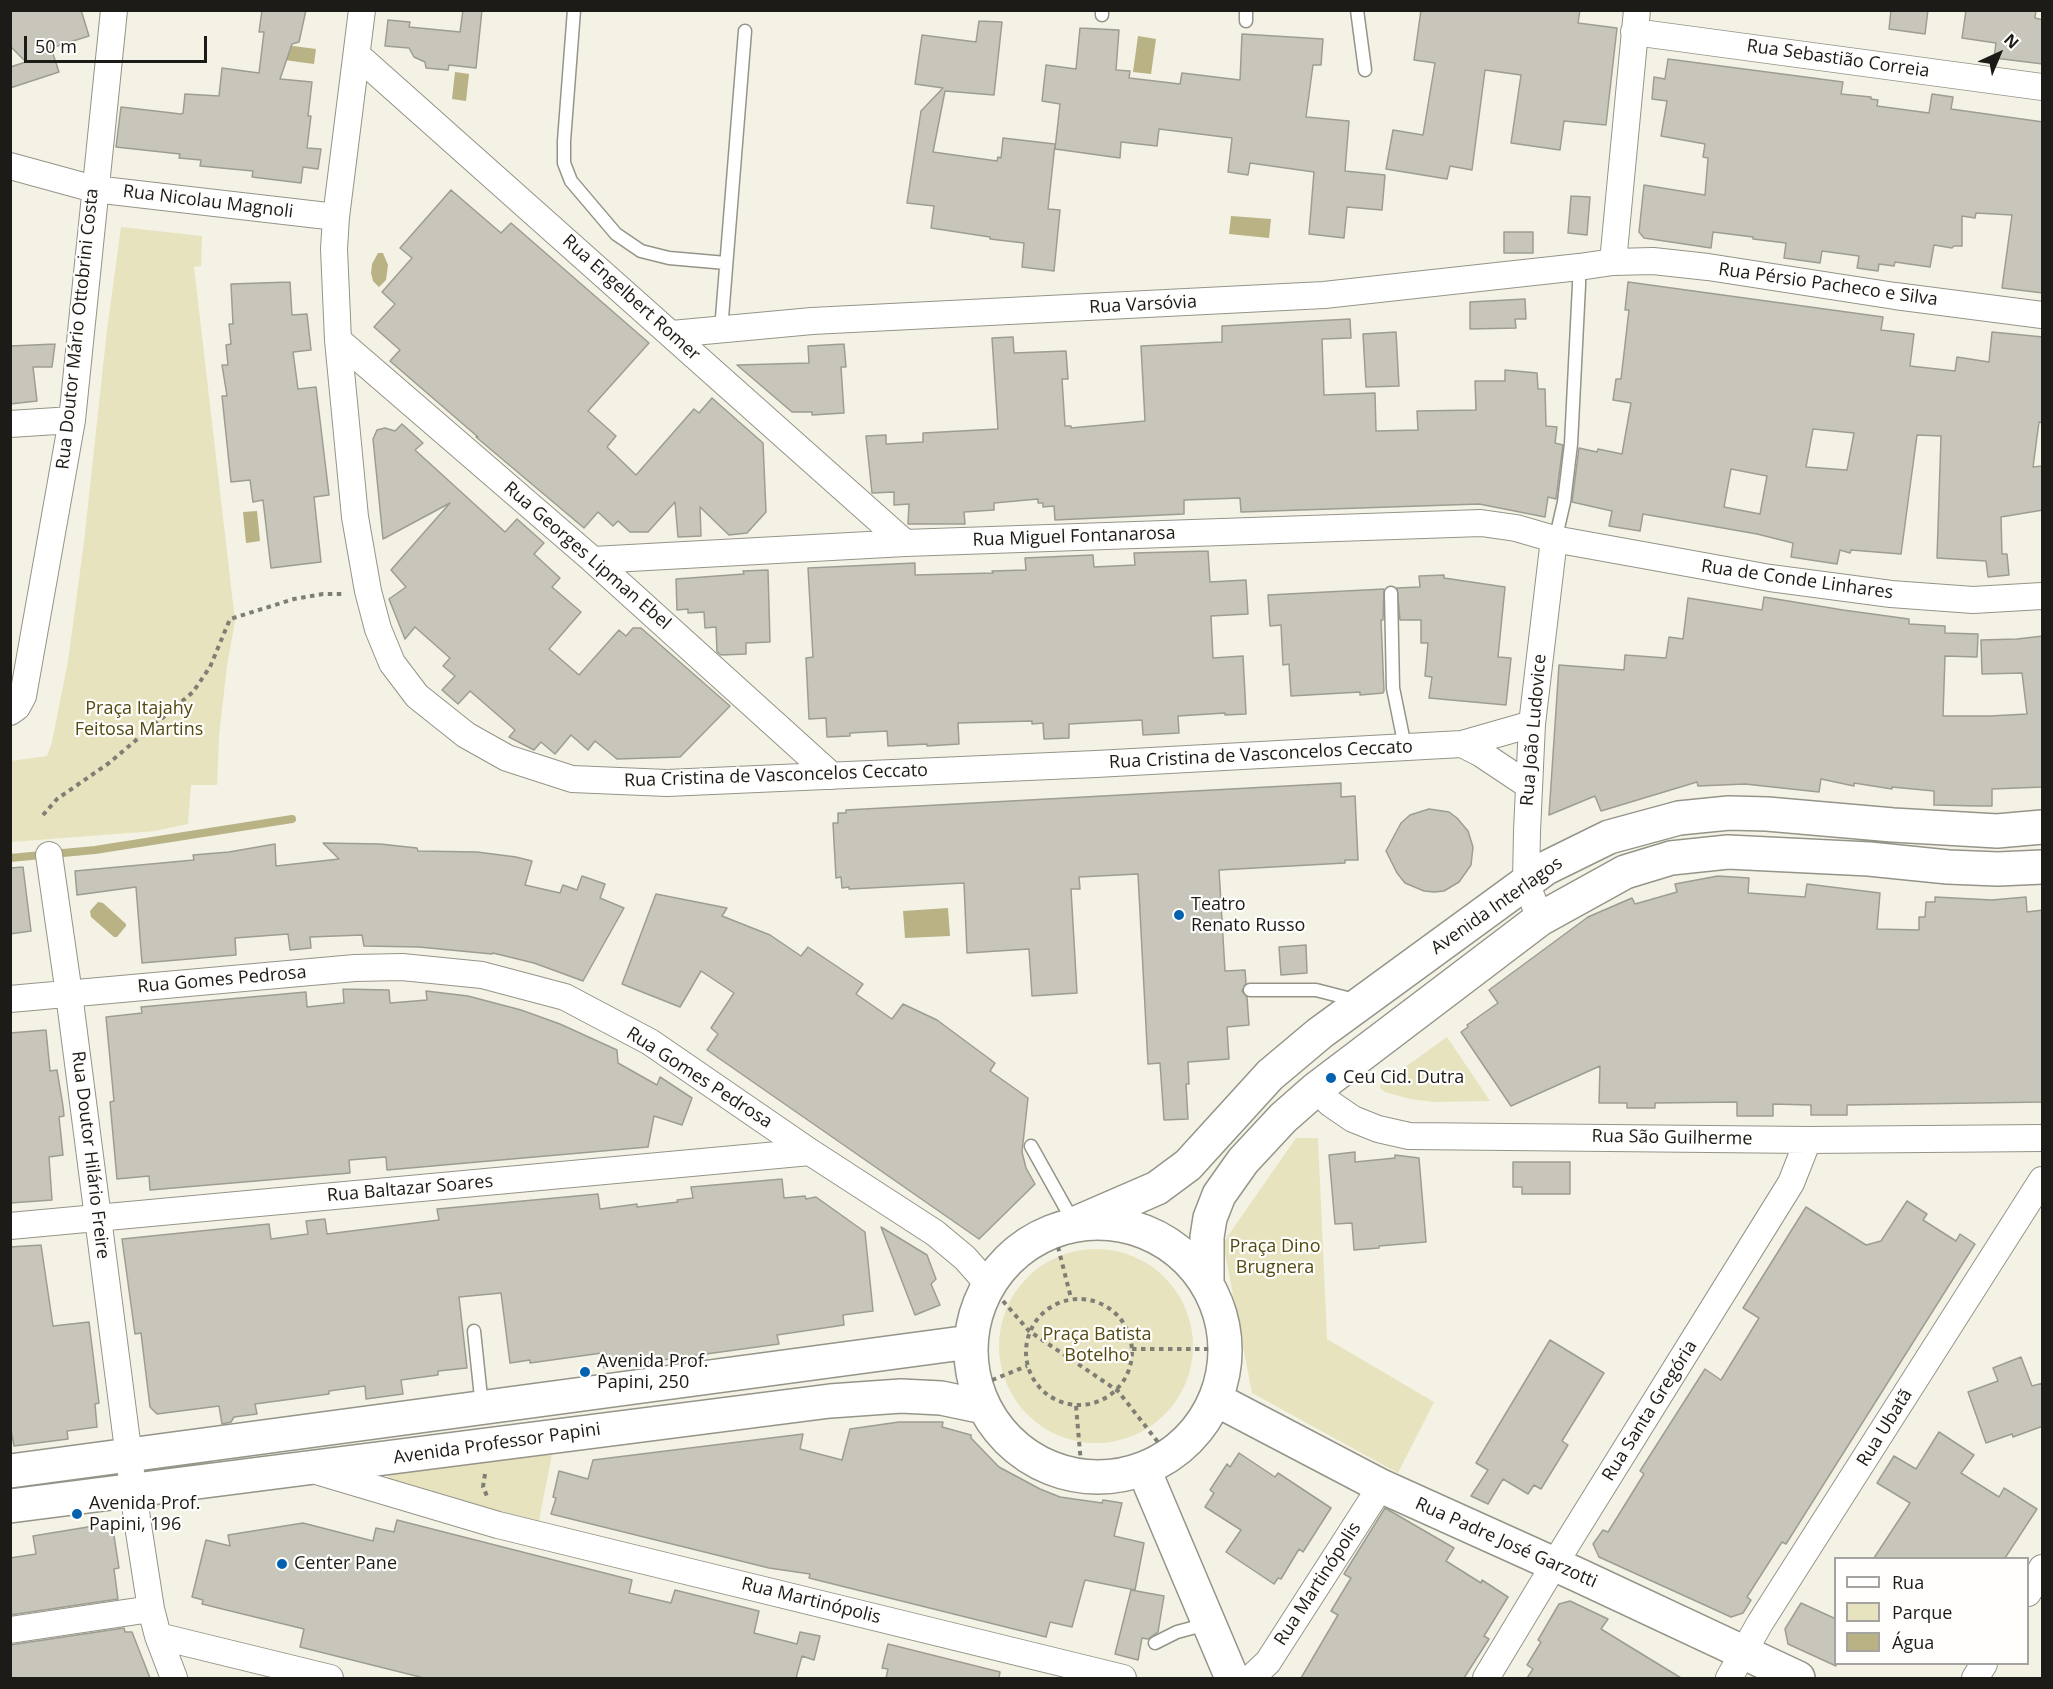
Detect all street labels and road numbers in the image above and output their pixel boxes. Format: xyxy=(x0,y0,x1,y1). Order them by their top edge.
street label: Rua Sebastião Correia xyxy=(1745,35,1931,83)
street label: Rua Nicolau Magnoli xyxy=(122,181,294,223)
street label: Rua Doutor Mário Ottobrini Costa xyxy=(52,187,104,471)
street label: Rua Engelbert Romer xyxy=(558,230,704,366)
street label: Rua Pérsio Pacheco e Silva xyxy=(1717,259,1939,311)
street label: Rua Varsóvia xyxy=(1089,291,1197,319)
street label: Rua Georges Lipman Ebel xyxy=(499,478,675,634)
street label: Rua Miguel Fontanarosa xyxy=(972,523,1176,551)
street label: Rua de Conde Linhares xyxy=(1700,556,1894,604)
street label: Rua João Ludovice xyxy=(1517,653,1551,807)
street label: Rua Cristina de Vasconcelos Ceccato xyxy=(1109,736,1413,774)
street label: Rua Cristina de Vasconcelos Ceccato xyxy=(624,760,928,792)
street label: Avenida Interlagos xyxy=(1427,853,1567,959)
street label: Rua Gomes Pedrosa xyxy=(137,962,307,998)
street label: Rua Gomes Pedrosa xyxy=(622,1023,776,1133)
street label: Rua Doutor Hilário Freire xyxy=(67,1050,113,1260)
street label: Rua São Guilherme xyxy=(1591,1126,1753,1150)
street label: Rua Baltazar Soares xyxy=(326,1171,494,1207)
street label: Rua Santa Gregória xyxy=(1598,1337,1702,1485)
street label: Rua Ubatã xyxy=(1853,1385,1917,1471)
street label: Avenida Professor Papini xyxy=(392,1419,602,1469)
street label: Rua Padre José Garzotti xyxy=(1412,1493,1600,1593)
street label: Rua Martinópolis xyxy=(1270,1518,1366,1650)
street label: Rua Martinópolis xyxy=(739,1573,883,1629)

